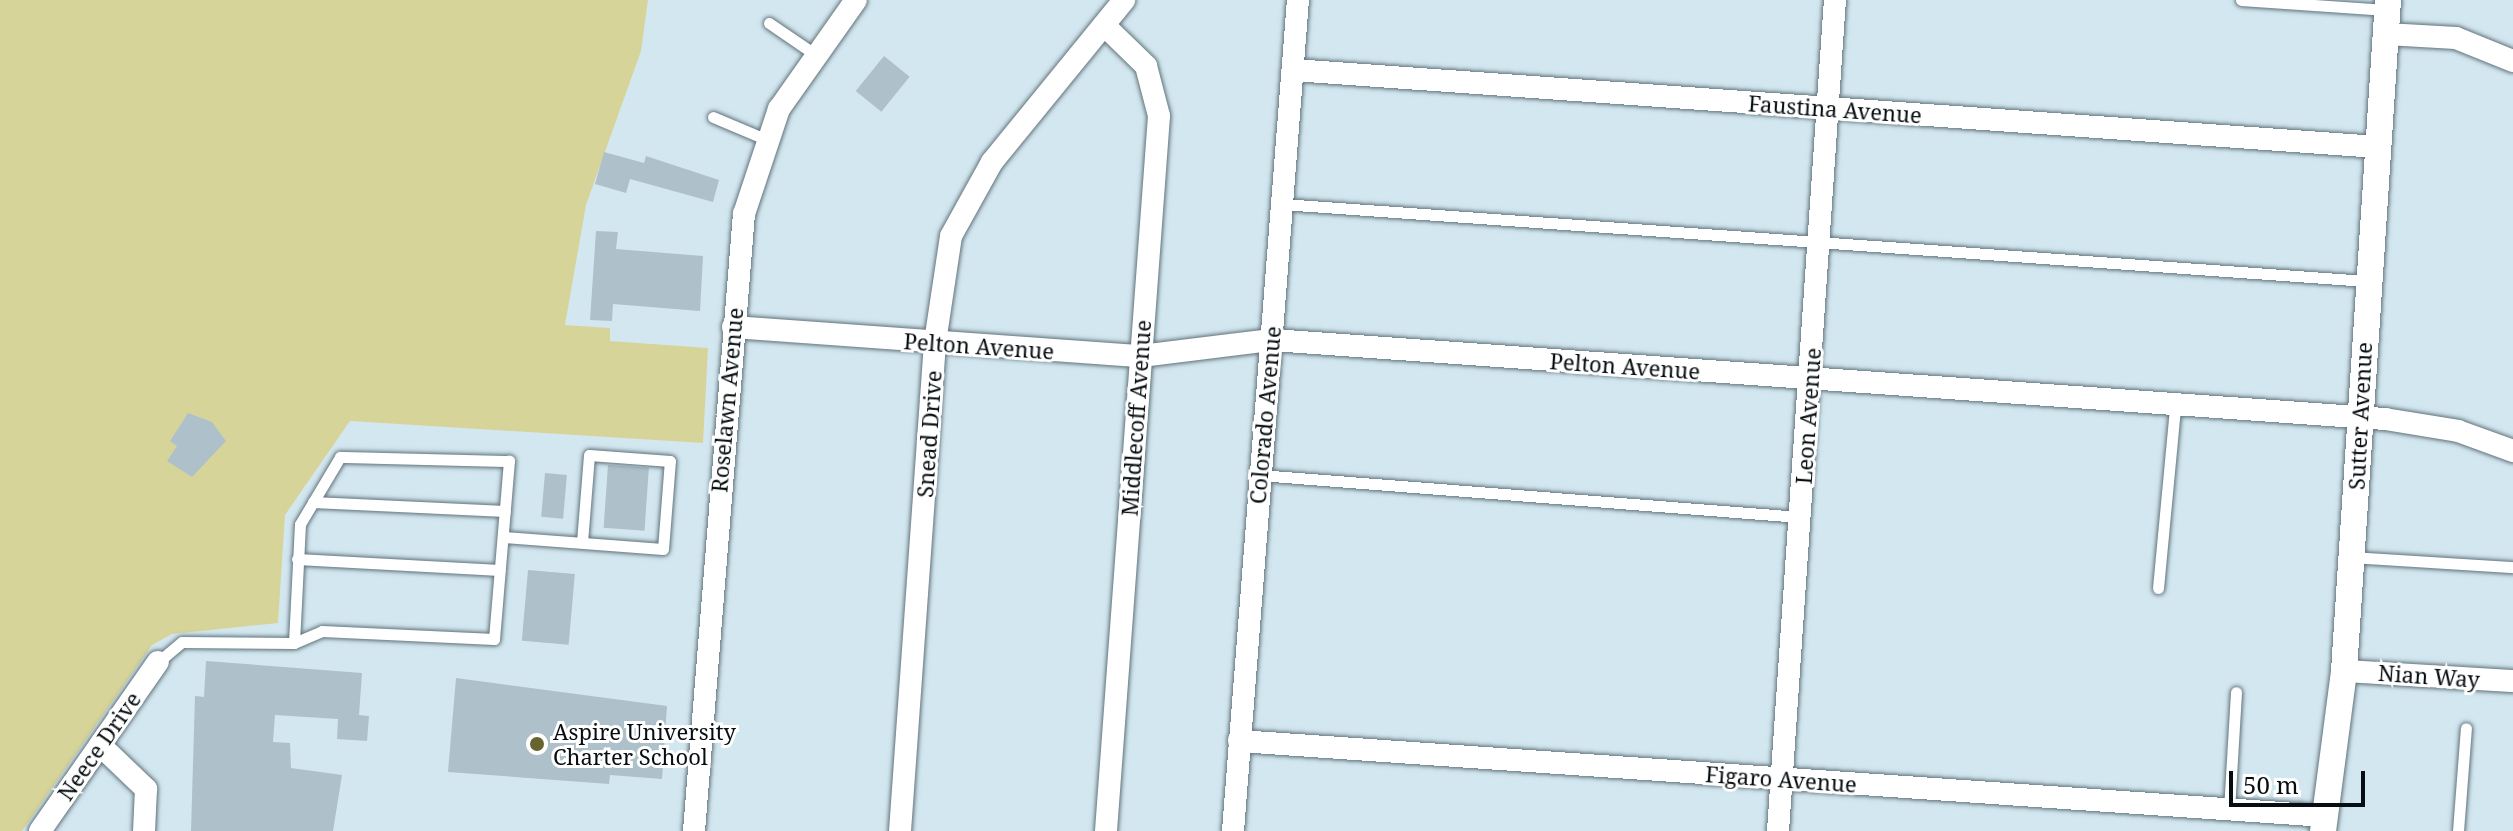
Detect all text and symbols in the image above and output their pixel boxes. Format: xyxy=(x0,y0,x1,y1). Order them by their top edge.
street label: Faustina Avenue xyxy=(1747,90,1923,128)
street label: Roselawn Avenue xyxy=(706,306,748,494)
street label: Middlecoff Avenue xyxy=(1116,319,1156,517)
street label: Colorado Avenue xyxy=(1244,325,1286,505)
street label: Pelton Avenue xyxy=(903,328,1055,364)
street label: Sutter Avenue xyxy=(2343,341,2377,491)
street label: Leon Avenue xyxy=(1790,347,1826,485)
street label: Pelton Avenue xyxy=(1549,348,1701,384)
street label: Snead Drive xyxy=(911,370,947,498)
street label: Nian Way xyxy=(2377,659,2481,693)
street label: Neece Drive xyxy=(52,687,146,805)
place label: Aspire University Charter School xyxy=(553,718,736,770)
marker: Aspire University Charter School xyxy=(528,735,546,753)
scale bar xyxy=(2233,755,2369,805)
street label: Figaro Avenue xyxy=(1704,761,1858,797)
text: 50 m xyxy=(2243,768,2299,801)

